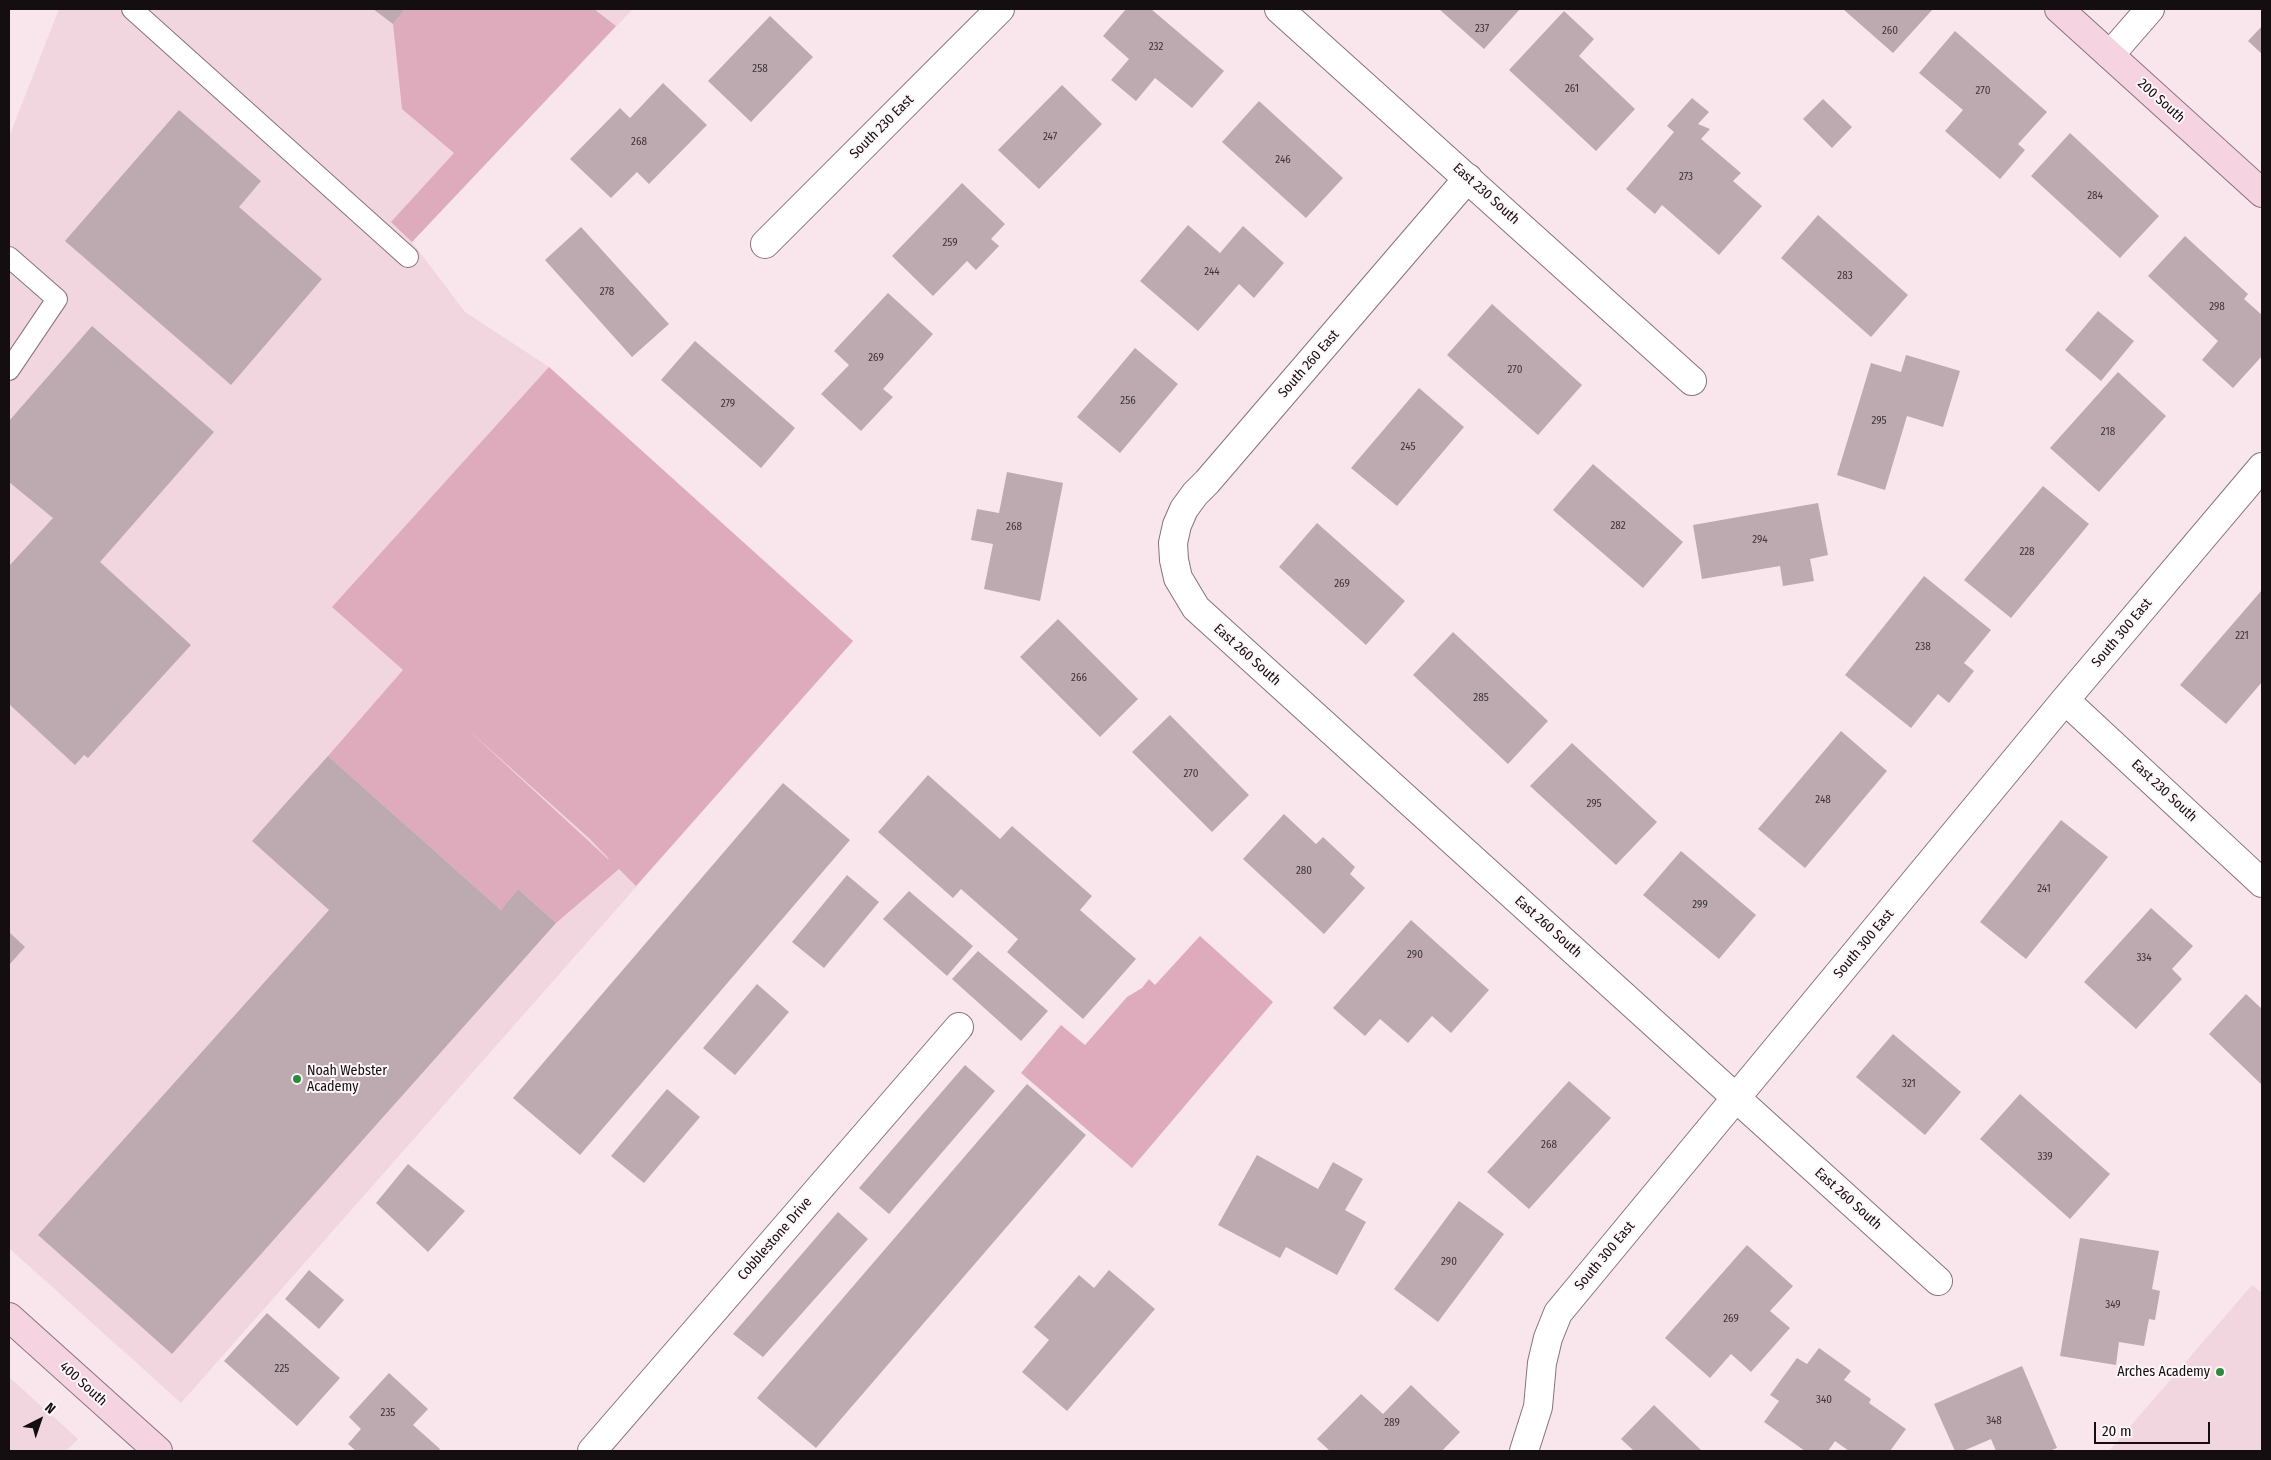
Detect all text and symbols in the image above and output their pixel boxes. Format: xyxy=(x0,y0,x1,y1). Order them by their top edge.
house number: 237 xyxy=(1475,22,1489,36)
house number: 260 xyxy=(1882,24,1898,38)
house number: 232 xyxy=(1149,40,1163,54)
house number: 258 xyxy=(752,62,768,76)
street label: 200 South xyxy=(2134,75,2188,127)
house number: 261 xyxy=(1565,82,1579,96)
house number: 270 xyxy=(1976,84,1990,98)
street label: South 230 East xyxy=(846,91,918,163)
house number: 247 xyxy=(1043,130,1057,144)
house number: 268 xyxy=(631,135,647,149)
house number: 246 xyxy=(1275,153,1291,167)
street label: East 230 South xyxy=(1449,160,1523,228)
house number: 273 xyxy=(1679,170,1693,184)
house number: 284 xyxy=(2087,189,2103,203)
house number: 259 xyxy=(942,236,958,250)
house number: 244 xyxy=(1204,265,1220,279)
house number: 283 xyxy=(1837,269,1853,283)
house number: 278 xyxy=(600,285,614,299)
house number: 298 xyxy=(2209,300,2225,314)
street label: South 260 East xyxy=(1275,327,1343,401)
house number: 269 xyxy=(868,351,884,365)
house number: 270 xyxy=(1508,363,1522,377)
house number: 256 xyxy=(1120,394,1136,408)
house number: 279 xyxy=(721,397,735,411)
house number: 295 xyxy=(1871,414,1887,428)
house number: 218 xyxy=(2101,425,2115,439)
house number: 245 xyxy=(1401,440,1415,454)
house number: 282 xyxy=(1610,519,1626,533)
house number: 268 xyxy=(1006,520,1022,534)
house number: 294 xyxy=(1752,533,1768,547)
house number: 228 xyxy=(2019,545,2035,559)
house number: 269 xyxy=(1334,577,1350,591)
street label: South 300 East xyxy=(2088,595,2156,671)
street label: East 260 South xyxy=(1210,621,1284,689)
house number: 221 xyxy=(2235,629,2249,643)
house number: 238 xyxy=(1915,640,1931,654)
house number: 266 xyxy=(1071,671,1087,685)
house number: 285 xyxy=(1473,691,1489,705)
street label: East 230 South xyxy=(2128,756,2200,826)
house number: 270 xyxy=(1184,767,1198,781)
house number: 248 xyxy=(1815,793,1831,807)
house number: 295 xyxy=(1586,797,1602,811)
house number: 280 xyxy=(1296,864,1312,878)
house number: 241 xyxy=(2037,882,2051,896)
street label: East 260 South xyxy=(1511,893,1585,961)
house number: 299 xyxy=(1692,898,1708,912)
street label: South 300 East xyxy=(1830,906,1898,982)
house number: 290 xyxy=(1407,948,1423,962)
house number: 334 xyxy=(2136,951,2152,965)
place label: Noah Webster Academy xyxy=(307,1063,387,1096)
marker: Noah Webster Academy xyxy=(291,1073,303,1085)
house number: 321 xyxy=(1902,1077,1916,1091)
house number: 268 xyxy=(1541,1138,1557,1152)
house number: 339 xyxy=(2037,1150,2053,1164)
street label: East 260 South xyxy=(1811,1165,1885,1233)
street label: Cobblestone Drive xyxy=(734,1194,816,1284)
street label: South 300 East xyxy=(1571,1218,1639,1294)
house number: 290 xyxy=(1441,1255,1457,1269)
house number: 349 xyxy=(2105,1298,2121,1312)
house number: 269 xyxy=(1723,1312,1739,1326)
street label: 400 South xyxy=(56,1358,110,1410)
house number: 225 xyxy=(275,1362,289,1376)
place label: Arches Academy xyxy=(2117,1364,2210,1380)
marker: Arches Academy xyxy=(2214,1366,2226,1378)
house number: 340 xyxy=(1816,1393,1832,1407)
north arrow xyxy=(15,1395,65,1445)
text: N xyxy=(41,1399,59,1417)
house number: 235 xyxy=(381,1406,395,1420)
scale bar xyxy=(2096,1412,2212,1444)
house number: 348 xyxy=(1986,1414,2002,1428)
house number: 289 xyxy=(1384,1416,1400,1430)
text: 20 m xyxy=(2102,1422,2132,1440)

